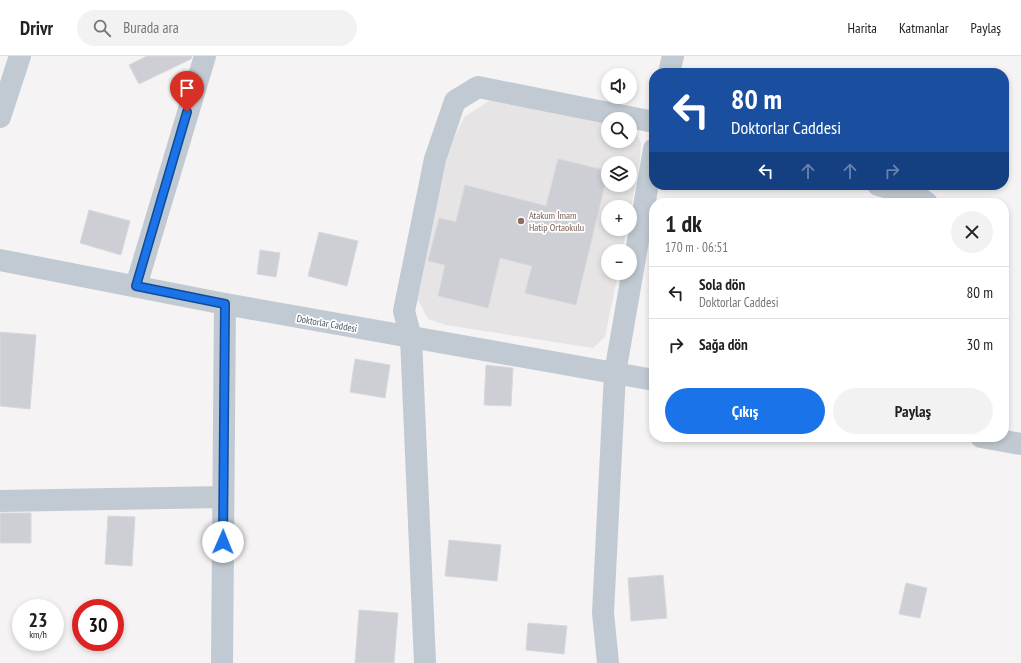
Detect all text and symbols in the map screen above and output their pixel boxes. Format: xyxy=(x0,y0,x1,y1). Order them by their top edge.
search box xyxy=(77,10,357,46)
text: Drivr xyxy=(20,16,53,40)
icon: search xyxy=(91,17,113,39)
text: Burada ara xyxy=(123,18,179,37)
text: Harita xyxy=(848,19,877,37)
text: Katmanlar xyxy=(899,19,949,37)
text: Paylaş xyxy=(971,19,1001,37)
map controls xyxy=(601,68,637,280)
button: sound xyxy=(601,68,637,104)
pin xyxy=(170,71,204,112)
icon: arrive xyxy=(176,77,198,99)
text: 80 m xyxy=(731,80,782,117)
icon: left xyxy=(665,84,717,136)
button: search xyxy=(601,112,637,148)
text: Doktorlar Caddesi xyxy=(731,116,841,139)
button: layers xyxy=(601,156,637,192)
icon: left xyxy=(755,160,777,182)
icon: ahead xyxy=(797,160,819,182)
icon: ahead xyxy=(839,160,861,182)
icon: right xyxy=(881,160,903,182)
button: + xyxy=(601,200,637,236)
text: 1 dk xyxy=(665,208,702,239)
place label: Atakum İmam Hatip Ortaokulu xyxy=(529,209,584,234)
button: close xyxy=(951,211,993,253)
marker: Atakum İmam Hatip Ortaokulu xyxy=(516,216,526,226)
text: 170 m · 06:51 xyxy=(665,239,728,256)
button: − xyxy=(601,244,637,280)
text: Sola dön xyxy=(699,275,745,294)
icon: left xyxy=(665,282,687,304)
text: 80 m xyxy=(967,283,993,302)
text: Doktorlar Caddesi xyxy=(699,294,779,311)
street label: Doktorlar Caddesi xyxy=(296,312,358,335)
icon: right xyxy=(665,334,687,356)
text: Sağa dön xyxy=(699,335,748,354)
text: 30 m xyxy=(967,335,993,354)
button: Çıkış xyxy=(665,388,825,434)
button: Paylaş xyxy=(833,388,993,434)
position arrow xyxy=(202,521,244,563)
speed limit sign: 30 xyxy=(72,599,124,651)
text: 23 xyxy=(28,607,48,633)
text: km/h xyxy=(29,628,47,641)

